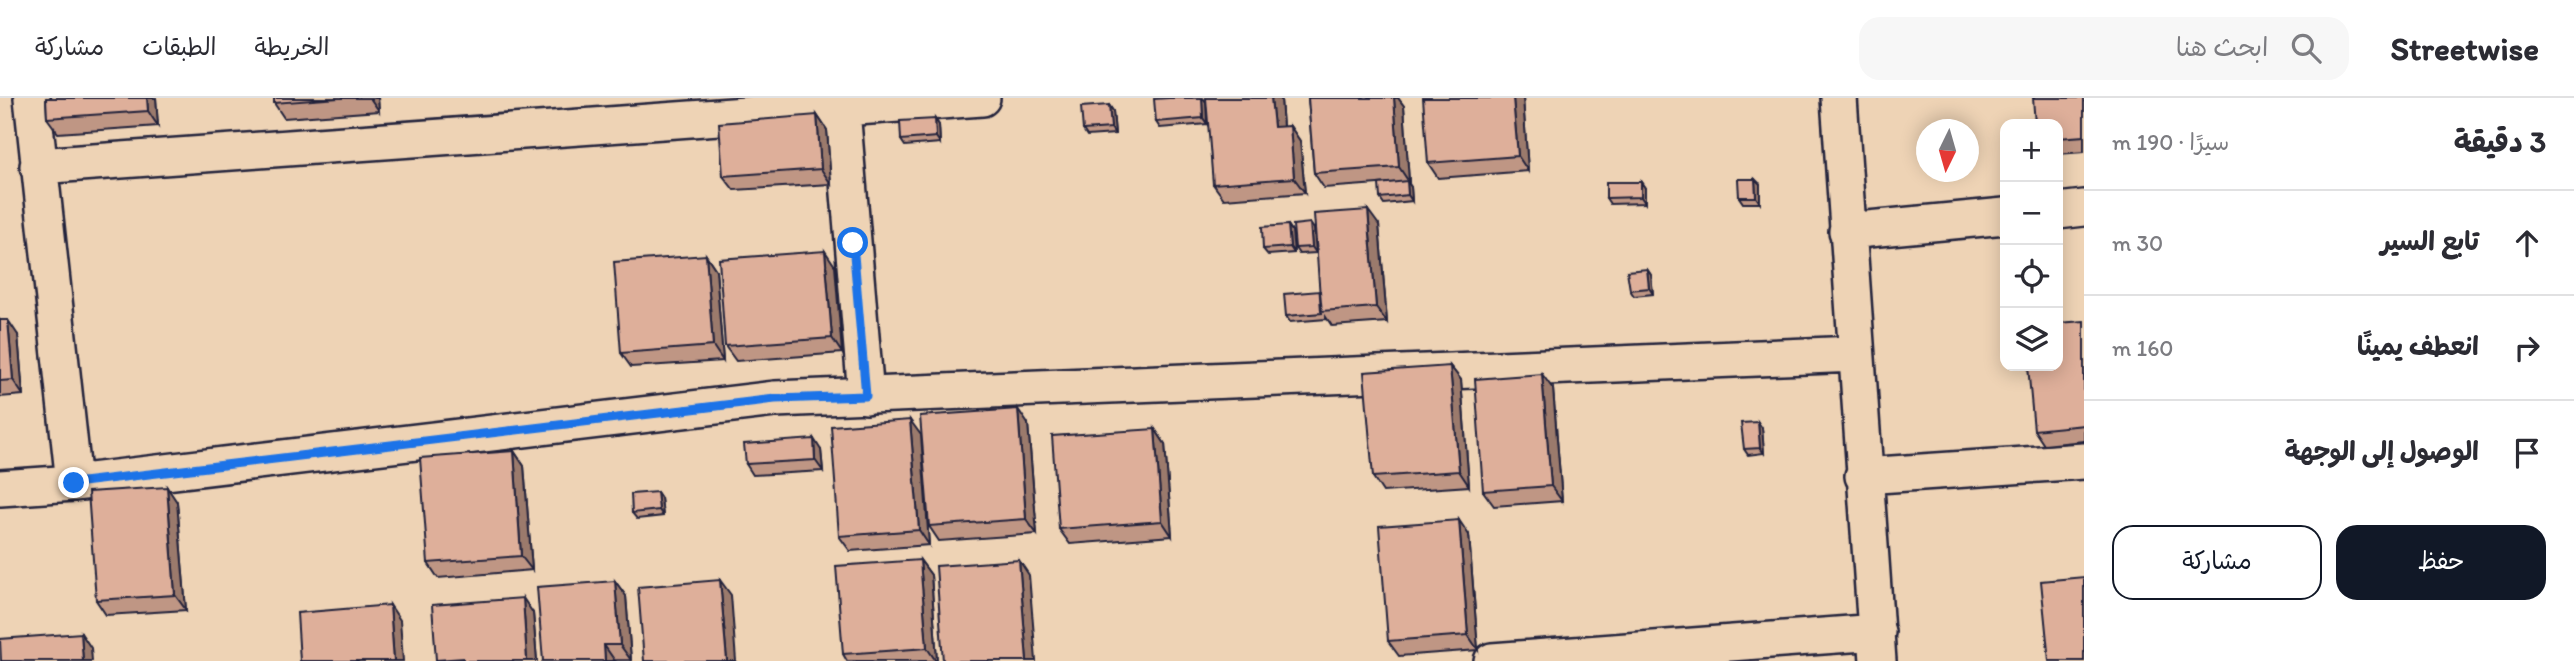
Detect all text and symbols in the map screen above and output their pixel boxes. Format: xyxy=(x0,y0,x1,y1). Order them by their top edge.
search box xyxy=(1859,17,2349,80)
icon: search xyxy=(2287,29,2325,67)
text: Streetwise xyxy=(2391,29,2539,68)
text: ابحث هنا xyxy=(2176,31,2269,63)
text: مشاركة xyxy=(35,32,104,61)
text: الطبقات xyxy=(142,32,217,61)
text: الخريطة xyxy=(255,32,329,61)
north arrow xyxy=(1916,119,1979,182)
map controls xyxy=(2000,119,2063,371)
button: + xyxy=(2000,119,2063,182)
text: 3 دقيقة xyxy=(2454,123,2546,160)
text: سيرًا · 190 m xyxy=(2112,128,2229,156)
button: − xyxy=(2000,182,2063,245)
icon: ahead xyxy=(2508,224,2546,262)
text: تابع السير xyxy=(2381,225,2479,257)
route start xyxy=(837,227,868,258)
text: 30 m xyxy=(2112,229,2163,257)
button: locate xyxy=(2000,245,2063,308)
button: layers xyxy=(2000,308,2063,371)
icon: right xyxy=(2508,329,2546,367)
text: انعطف يمينًا xyxy=(2357,330,2479,362)
text: 160 m xyxy=(2112,334,2174,362)
icon: arrive xyxy=(2508,434,2546,472)
text: الوصول إلى الوجهة xyxy=(2285,435,2479,467)
route end xyxy=(58,467,89,498)
button: مشاركة xyxy=(2112,525,2322,600)
button: حفظ xyxy=(2336,525,2546,600)

